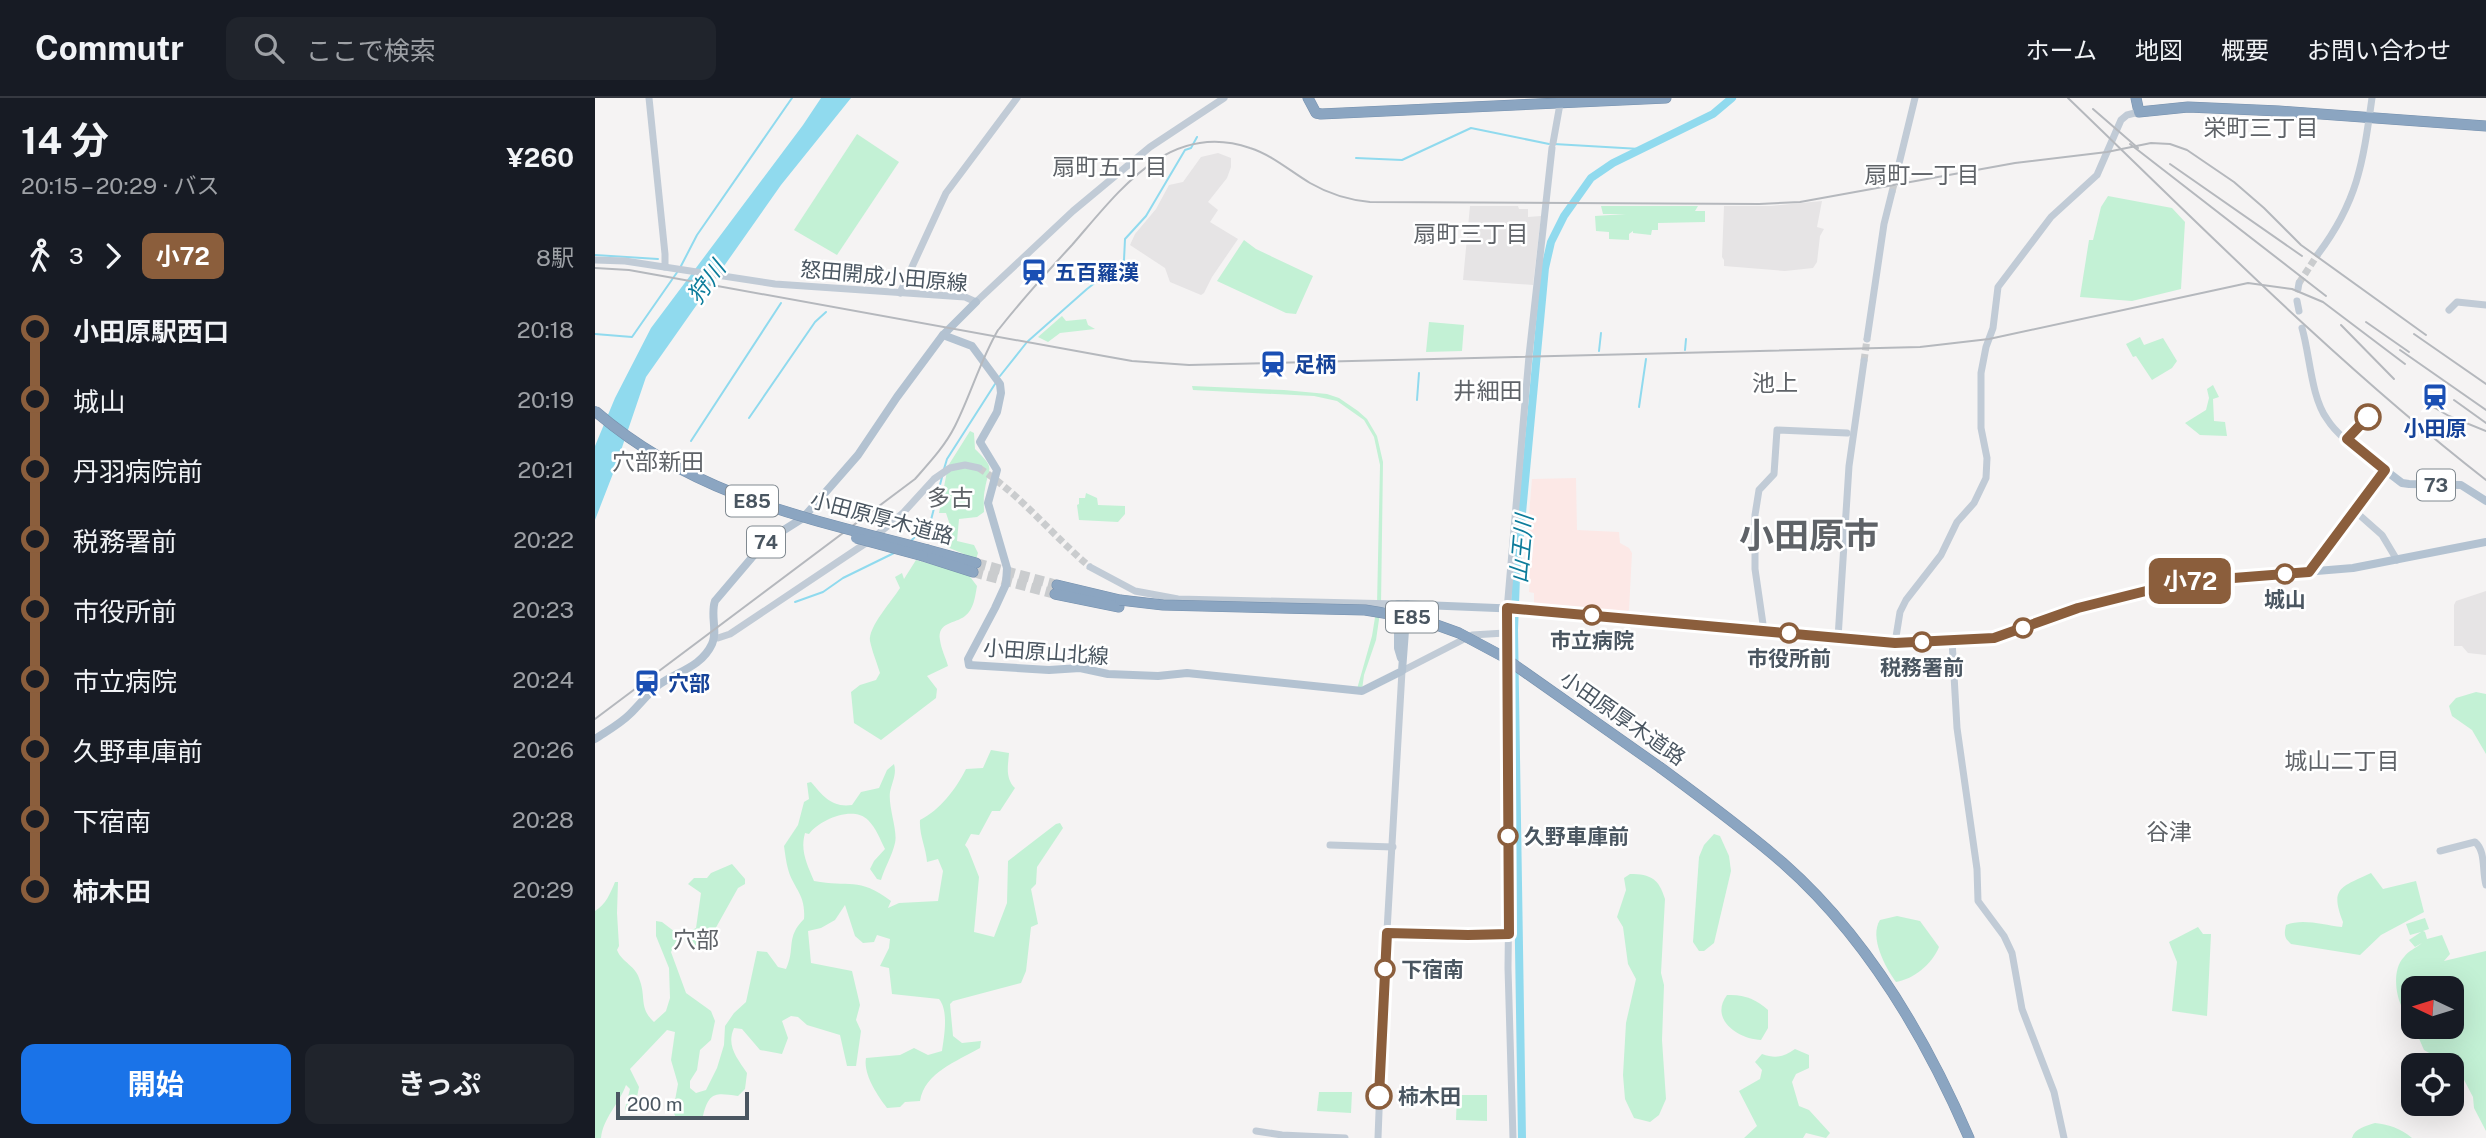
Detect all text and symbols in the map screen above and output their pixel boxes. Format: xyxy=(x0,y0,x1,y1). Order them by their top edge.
search box xyxy=(226,17,716,80)
text: Commutr xyxy=(35,29,184,67)
icon: search xyxy=(250,29,288,67)
text: ここで検索 xyxy=(306,35,436,66)
text: ホーム xyxy=(2026,36,2097,64)
text: 地図 xyxy=(2135,36,2183,64)
text: 概要 xyxy=(2221,36,2269,64)
text: お問い合わせ xyxy=(2307,36,2451,64)
district label: 栄町三丁目 xyxy=(2204,114,2319,141)
text: 14 分 xyxy=(21,118,109,163)
text: ¥260 xyxy=(507,142,574,173)
district label: 扇町五丁目 xyxy=(1053,153,1168,180)
district label: 扇町一丁目 xyxy=(1865,161,1980,188)
text: 20:15 – 20:29 · バス xyxy=(21,172,219,199)
district label: 扇町三丁目 xyxy=(1414,220,1529,247)
icon: walk xyxy=(21,237,59,275)
icon: forward xyxy=(94,237,132,275)
text: 3 xyxy=(69,242,84,269)
text: 小72 xyxy=(156,242,210,270)
text: 8駅 xyxy=(536,244,574,271)
water label: 狩川 xyxy=(682,253,732,309)
street label: 怒田開成小田原線 xyxy=(799,256,969,296)
station icon: 五百羅漢 xyxy=(1019,257,1049,287)
place label: 五百羅漢 xyxy=(1055,260,1139,285)
text: 小田原駅西口 xyxy=(73,316,229,347)
text: 20:18 xyxy=(517,316,574,343)
station icon: 足柄 xyxy=(1258,349,1288,379)
place label: 足柄 xyxy=(1294,352,1336,377)
district label: 池上 xyxy=(1752,369,1798,396)
district label: 井細田 xyxy=(1454,377,1523,404)
station icon: 小田原 xyxy=(2420,382,2450,412)
text: 城山 xyxy=(73,386,125,417)
text: 20:19 xyxy=(517,386,574,413)
unlabelled marker xyxy=(2355,404,2381,430)
place label: 小田原 xyxy=(2404,416,2467,441)
district label: 穴部新田 xyxy=(612,448,704,475)
text: 丹羽病院前 xyxy=(73,456,203,487)
text: 20:21 xyxy=(518,456,574,483)
road number: 73 xyxy=(2417,470,2455,500)
district label: 多古 xyxy=(927,484,973,511)
road number: E85 xyxy=(726,486,778,516)
street label: 小田原厚木道路 xyxy=(808,487,956,549)
water label: 山王川 xyxy=(1505,510,1538,585)
district label: 小田原市 xyxy=(1739,515,1879,556)
text: 税務署前 xyxy=(73,526,177,557)
text: 20:22 xyxy=(513,526,574,553)
road number: 74 xyxy=(747,526,785,558)
line badge: 小72 xyxy=(2150,558,2230,604)
marker: 城山 xyxy=(2275,564,2295,584)
text: 小72 xyxy=(2163,567,2217,595)
place label: 城山 xyxy=(2264,587,2306,612)
text: 市役所前 xyxy=(73,596,177,627)
text: 20:23 xyxy=(512,596,574,623)
road number: E85 xyxy=(1386,602,1438,632)
marker: 市立病院 xyxy=(1582,605,1602,625)
unlabelled marker xyxy=(2013,618,2033,638)
marker: 市役所前 xyxy=(1779,623,1799,643)
place label: 市立病院 xyxy=(1550,628,1634,653)
marker: 税務署前 xyxy=(1912,632,1932,652)
street label: 小田原山北線 xyxy=(982,635,1110,669)
place label: 市役所前 xyxy=(1747,646,1831,671)
place label: 税務署前 xyxy=(1880,655,1964,680)
text: 市立病院 xyxy=(73,666,177,697)
text: 20:24 xyxy=(512,666,574,693)
street label: 小田原厚木道路 xyxy=(1556,666,1690,770)
station icon: 穴部 xyxy=(632,668,662,698)
place label: 穴部 xyxy=(668,671,710,696)
text: 久野車庫前 xyxy=(73,736,203,767)
text: 20:26 xyxy=(513,736,574,763)
district label: 城山二丁目 xyxy=(2285,747,2400,774)
text: 下宿南 xyxy=(73,806,151,837)
text: 20:28 xyxy=(512,806,574,833)
district label: 谷津 xyxy=(2146,818,2192,845)
place label: 久野車庫前 xyxy=(1524,824,1629,849)
marker: 久野車庫前 xyxy=(1498,826,1518,846)
text: 柿木田 xyxy=(73,876,151,907)
text: 20:29 xyxy=(512,876,574,903)
district label: 穴部 xyxy=(673,926,719,953)
place label: 下宿南 xyxy=(1401,957,1464,982)
marker: 下宿南 xyxy=(1375,959,1395,979)
north arrow xyxy=(2401,976,2464,1040)
map controls xyxy=(2401,976,2464,1116)
button: 開始 xyxy=(21,1044,291,1124)
button: きっぷ xyxy=(305,1044,574,1124)
button: locate xyxy=(2401,1053,2464,1116)
marker: 柿木田 xyxy=(1366,1083,1392,1109)
place label: 柿木田 xyxy=(1398,1084,1461,1109)
scale bar xyxy=(616,1089,749,1121)
text: 200 m xyxy=(627,1093,683,1115)

